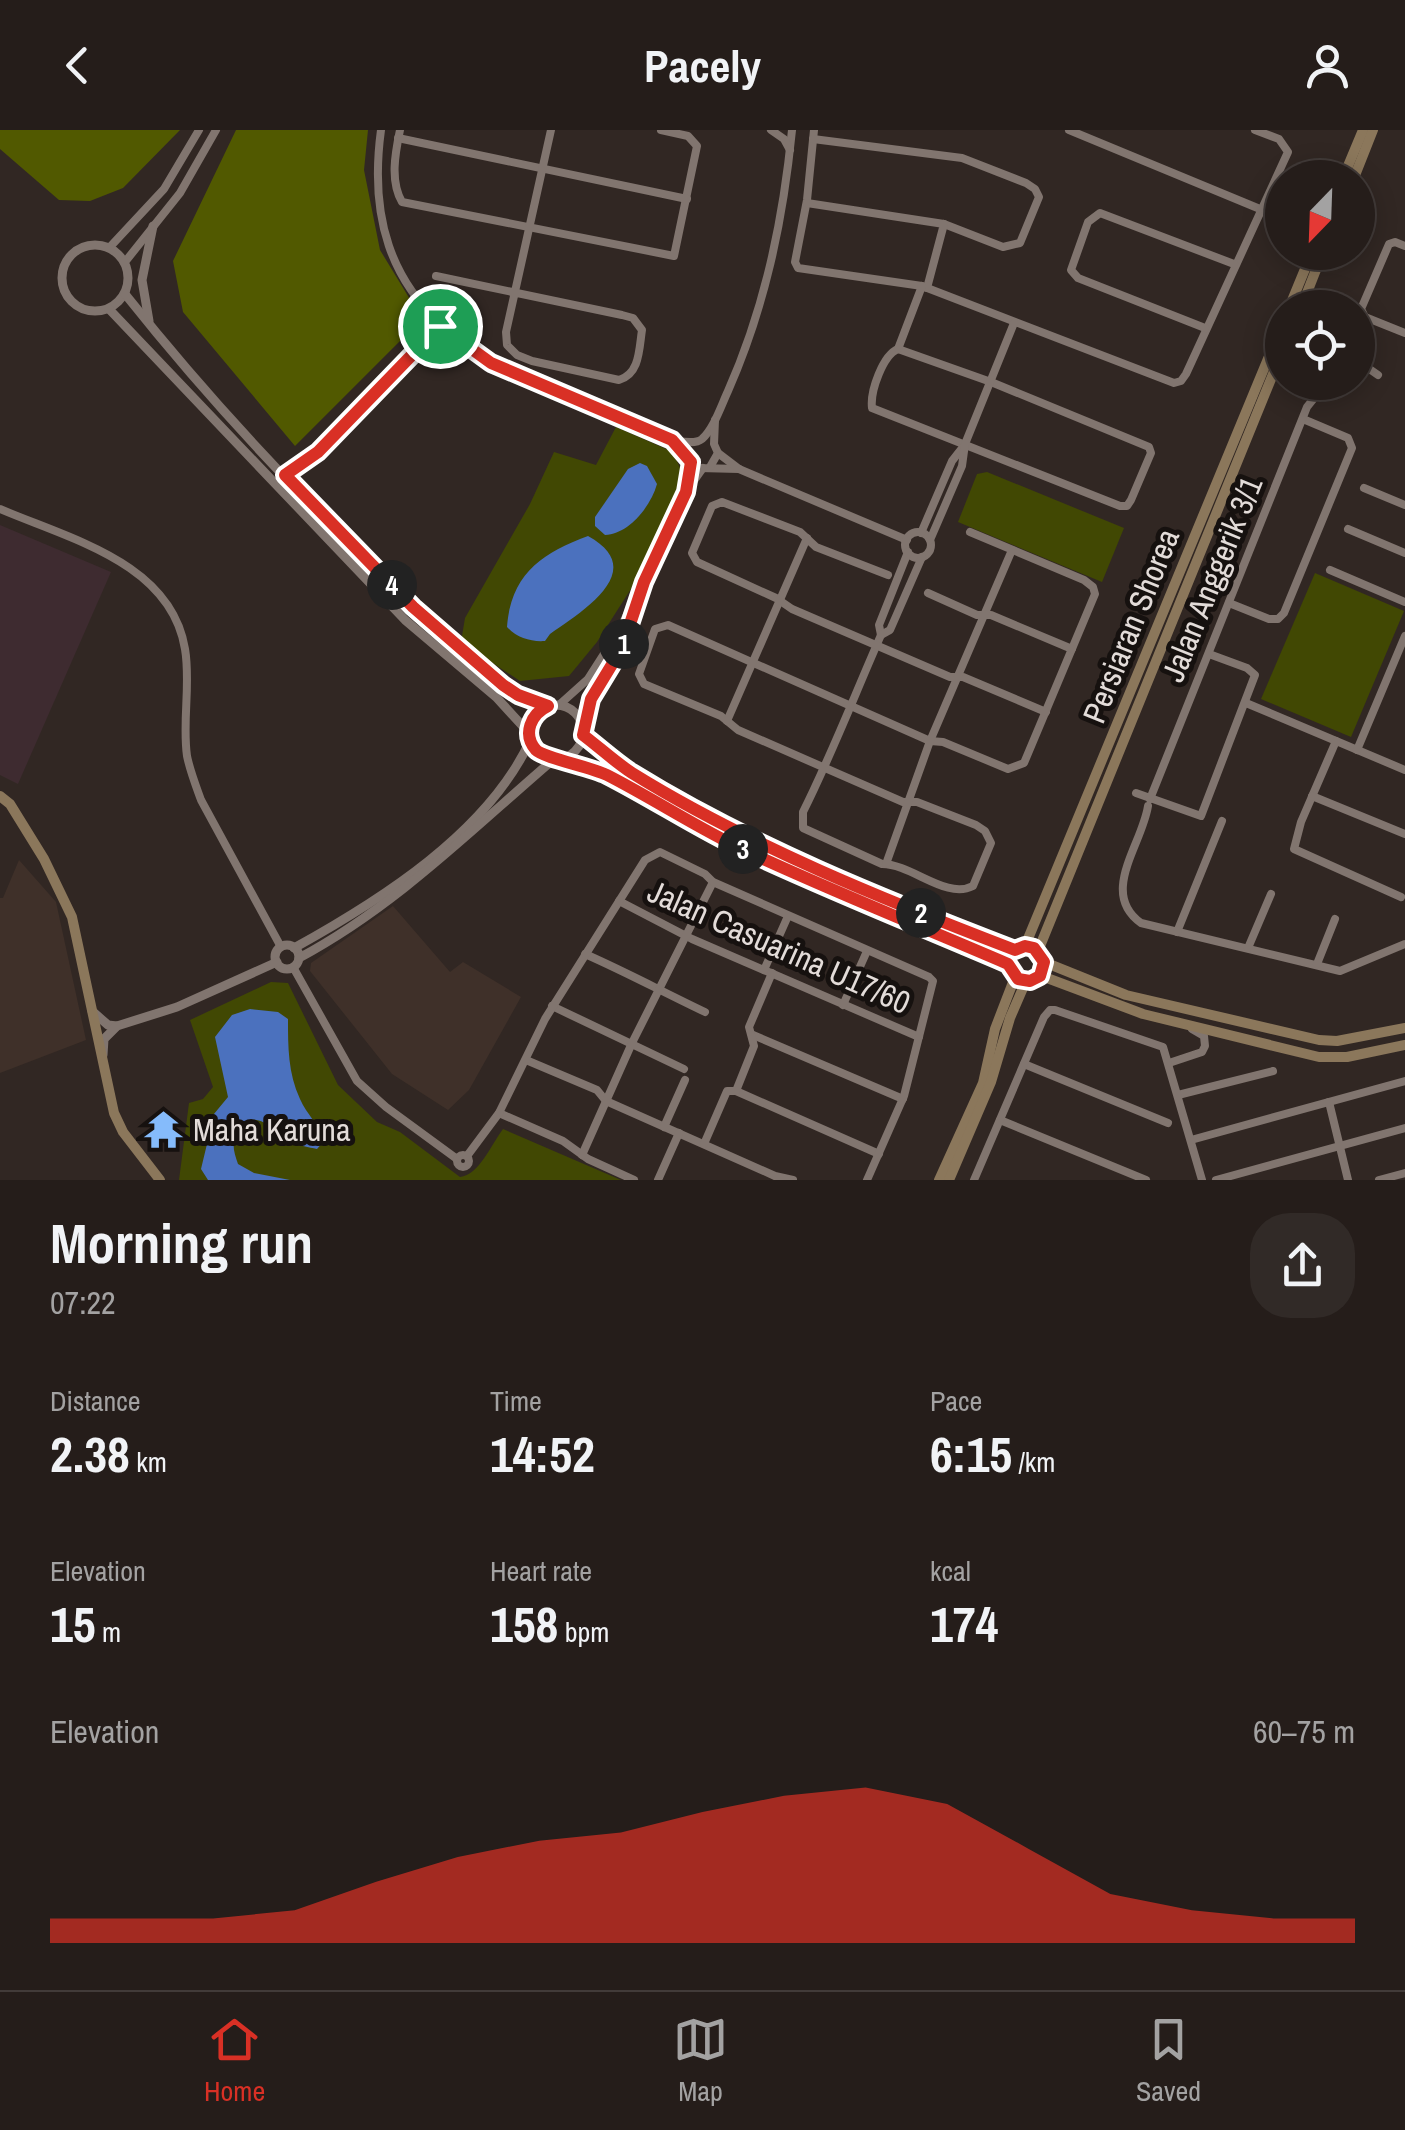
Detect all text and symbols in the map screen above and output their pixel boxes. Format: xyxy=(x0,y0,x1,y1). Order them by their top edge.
text: Pacely xyxy=(644,35,761,96)
icon: back xyxy=(50,38,105,93)
icon: person xyxy=(1300,38,1355,93)
north arrow xyxy=(1265,160,1375,270)
map controls xyxy=(1265,160,1375,400)
pin xyxy=(398,284,483,369)
button: locate xyxy=(1265,290,1375,400)
icon: arrive xyxy=(413,299,468,354)
street label: Jalan Anggerik 3/1 xyxy=(1151,470,1272,688)
street label: Persiaran Shorea xyxy=(1072,522,1189,729)
pin: 4 xyxy=(367,560,417,610)
text: 4 xyxy=(386,566,398,604)
pin: 1 xyxy=(599,619,649,669)
text: 1 xyxy=(618,625,630,663)
pin: 3 xyxy=(718,824,768,874)
text: 3 xyxy=(737,830,749,868)
street label: Jalan Casuarina U17/60 xyxy=(641,869,917,1024)
pin: 2 xyxy=(896,888,946,938)
text: 2 xyxy=(915,894,927,932)
place label: Maha Karuna xyxy=(193,1108,351,1151)
temple icon: Maha Karuna xyxy=(142,1109,184,1151)
text: Morning run xyxy=(50,1206,313,1280)
button: share xyxy=(1250,1213,1355,1318)
text: 07:22 xyxy=(50,1281,116,1324)
text: Distance xyxy=(50,1382,141,1420)
text: Time xyxy=(490,1382,542,1420)
text: Pace xyxy=(930,1382,982,1420)
text: 2.38 xyxy=(50,1420,130,1488)
text: 14:52 xyxy=(490,1420,595,1488)
text: 6:15 xyxy=(930,1420,1012,1488)
text: km xyxy=(130,1443,167,1481)
text: /km xyxy=(1012,1443,1055,1481)
text: Elevation xyxy=(50,1552,146,1590)
text: Heart rate xyxy=(490,1552,592,1590)
text: kcal xyxy=(930,1552,971,1590)
text: 15 xyxy=(50,1590,96,1658)
text: 158 xyxy=(490,1590,558,1658)
text: 174 xyxy=(930,1590,998,1658)
text: m xyxy=(96,1613,121,1651)
text: bpm xyxy=(558,1613,609,1651)
text: Elevation xyxy=(50,1710,159,1753)
text: 60–75 m xyxy=(1253,1710,1355,1753)
tab: Home xyxy=(204,2012,265,2110)
tab: Map xyxy=(673,2012,728,2110)
tab: Saved xyxy=(1136,2012,1201,2110)

